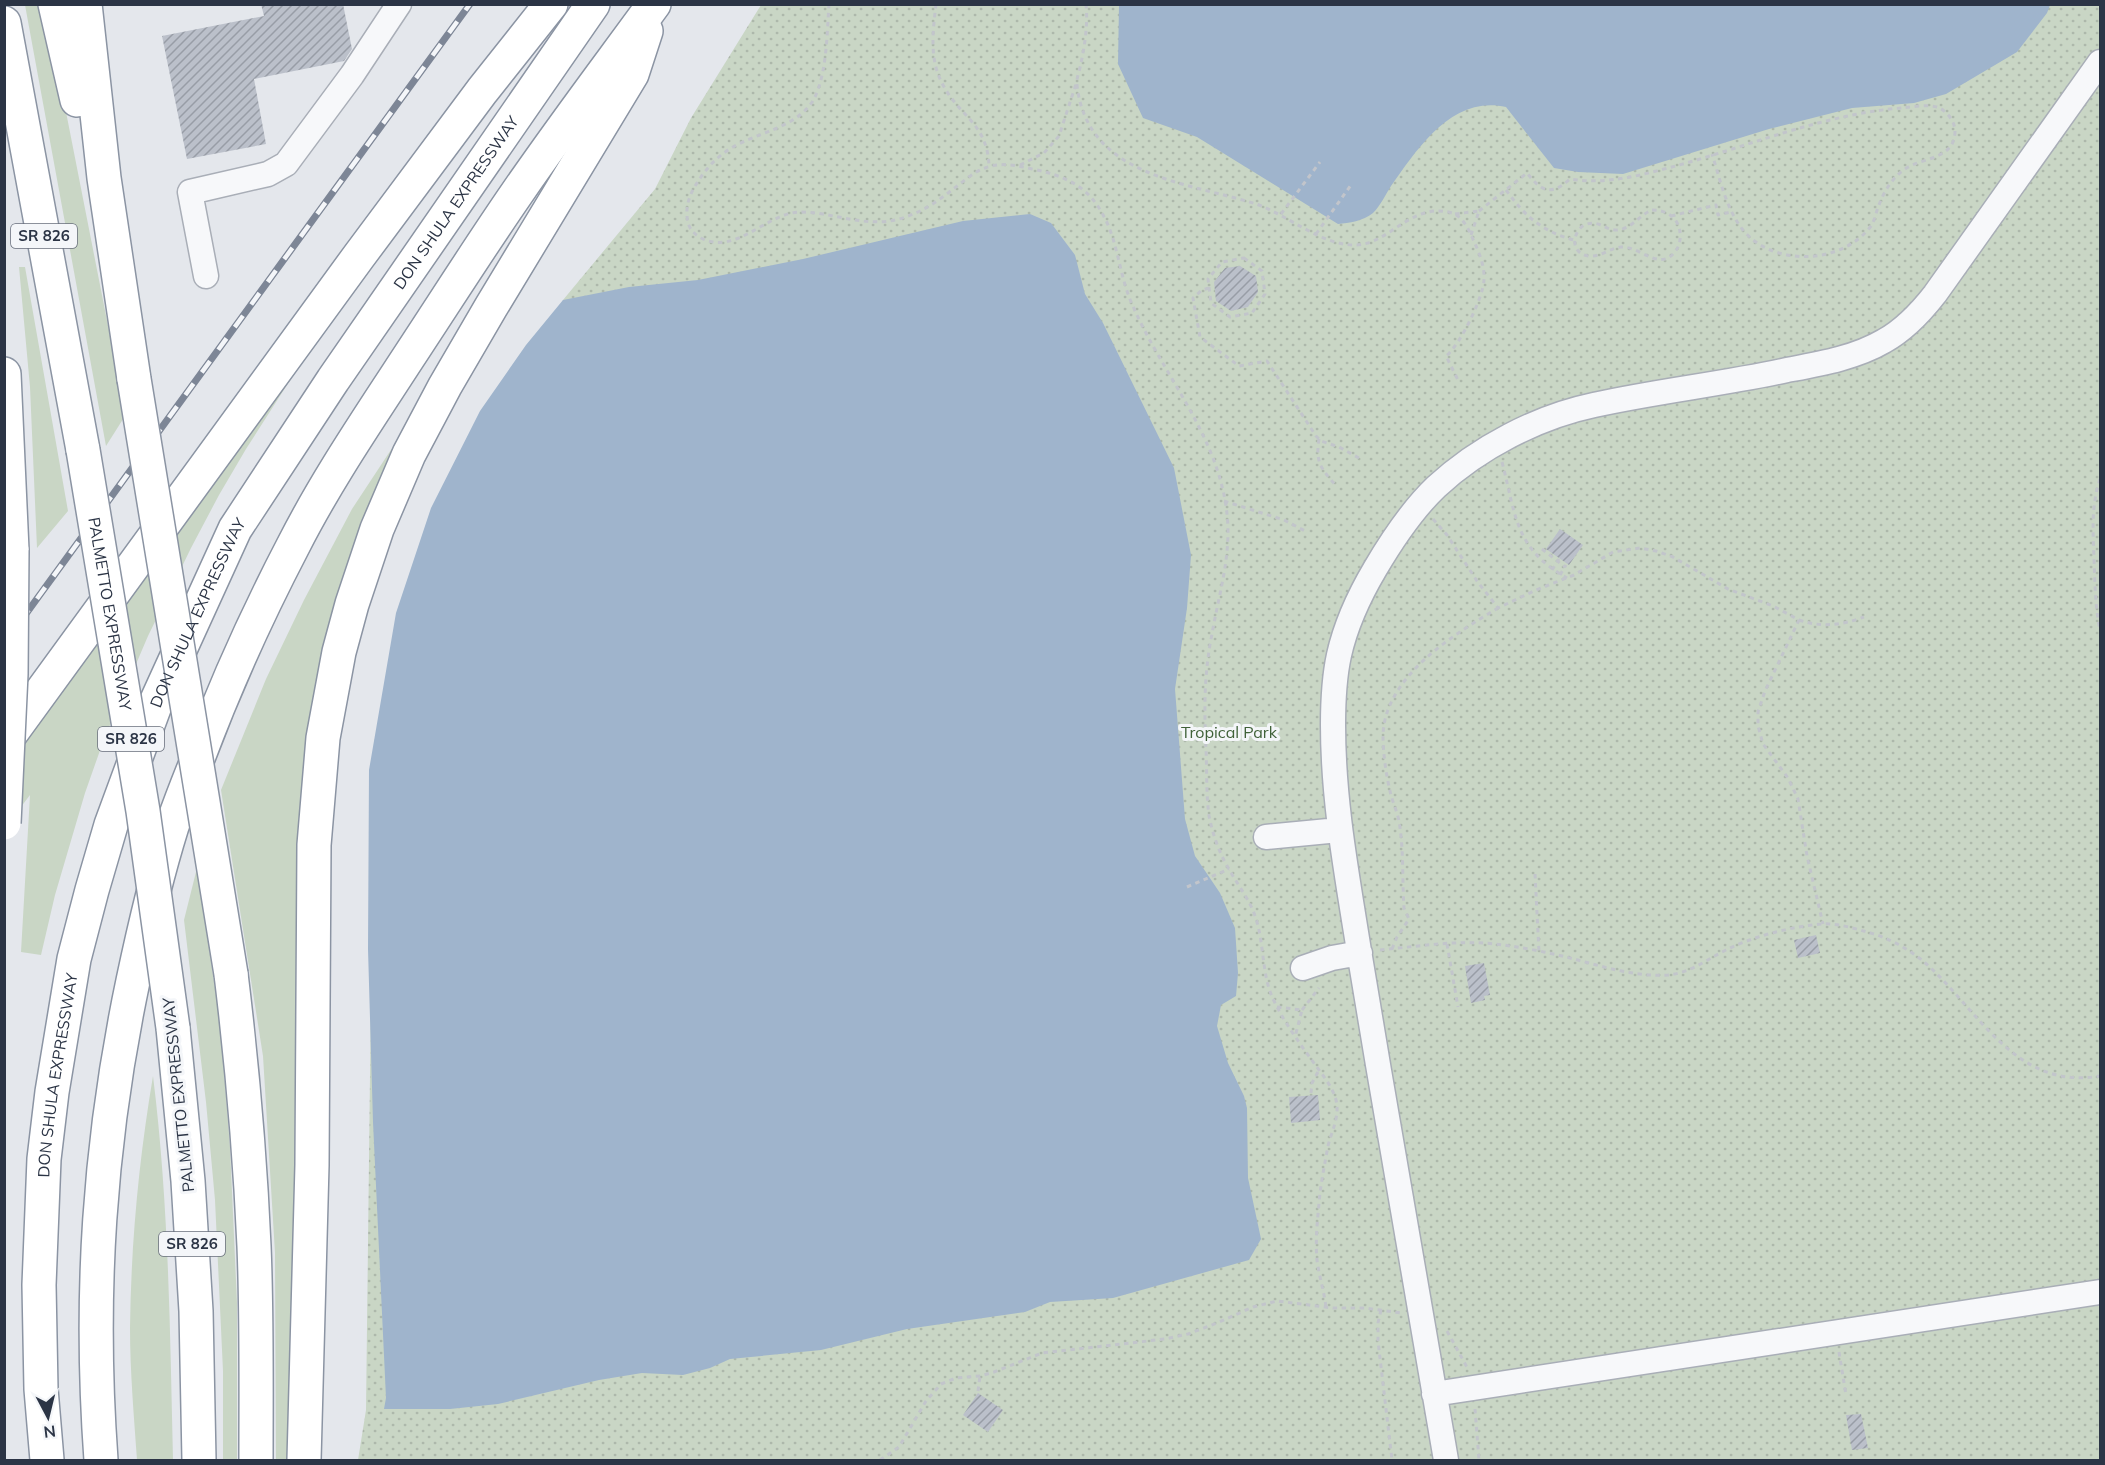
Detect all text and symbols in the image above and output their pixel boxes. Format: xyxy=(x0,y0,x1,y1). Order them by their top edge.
street label: DON SHULA EXPRESSWAY xyxy=(389,112,523,293)
road number: SR 826 xyxy=(11,224,77,248)
street label: DON SHULA EXPRESSWAY xyxy=(145,514,250,710)
street label: PALMETTO EXPRESSWAY xyxy=(84,516,136,712)
park label: Tropical Park xyxy=(1181,722,1278,742)
road number: SR 826 xyxy=(98,727,164,751)
street label: DON SHULA EXPRESSWAY xyxy=(33,971,82,1178)
street label: PALMETTO EXPRESSWAY xyxy=(158,996,198,1193)
road number: SR 826 xyxy=(159,1232,225,1256)
north arrow xyxy=(18,1387,78,1447)
text: N xyxy=(43,1421,57,1443)

